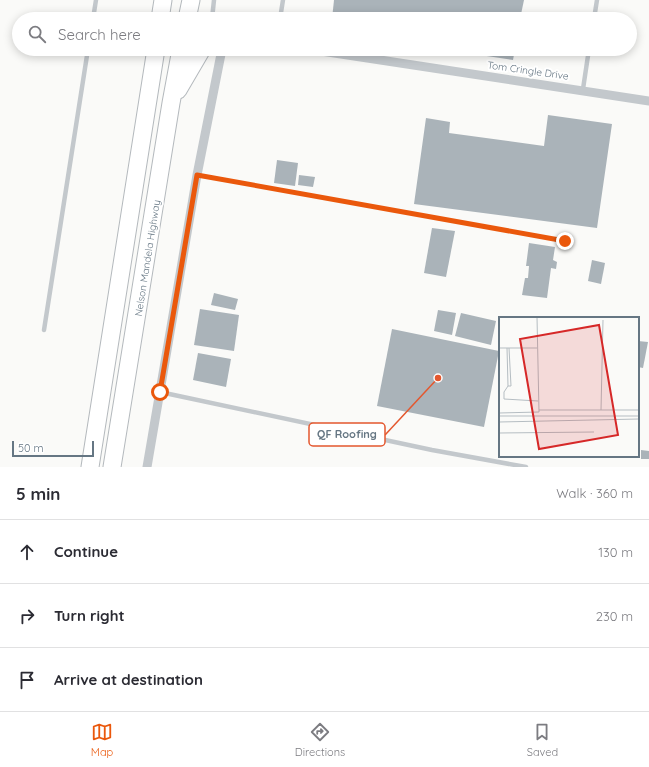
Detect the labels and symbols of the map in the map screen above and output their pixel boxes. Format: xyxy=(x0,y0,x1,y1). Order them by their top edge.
street label: Tom Cringle Drive xyxy=(486,58,570,83)
street label: Nelson Mandela Highway xyxy=(132,199,163,317)
route end xyxy=(556,232,574,250)
inset map xyxy=(499,317,639,457)
route start xyxy=(151,383,169,401)
callout: QF Roofing xyxy=(309,423,385,446)
text: QF Roofing xyxy=(317,427,377,441)
scale bar xyxy=(12,439,94,458)

